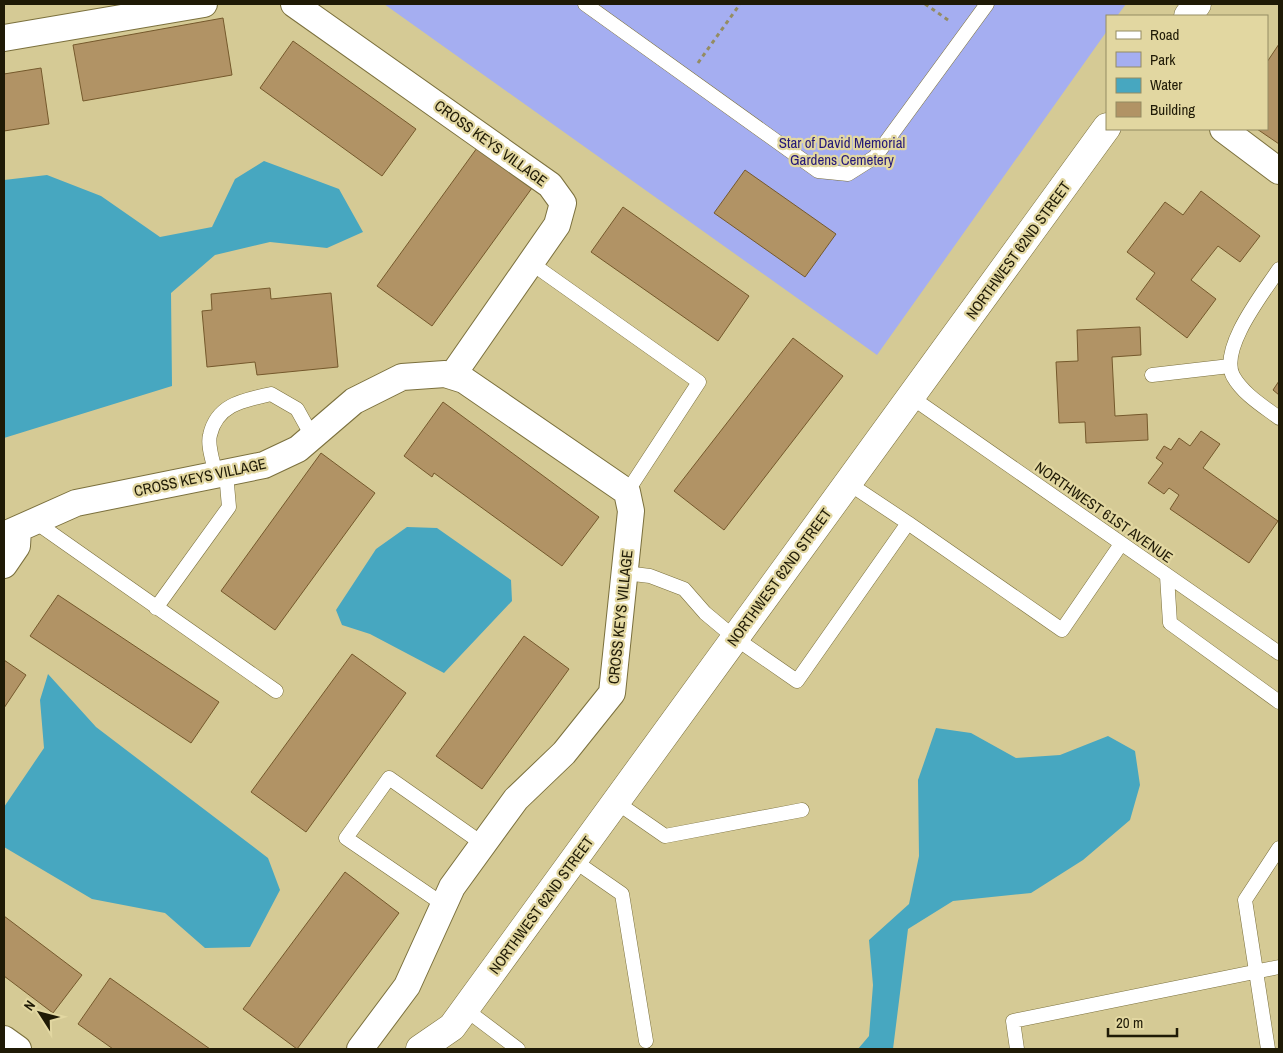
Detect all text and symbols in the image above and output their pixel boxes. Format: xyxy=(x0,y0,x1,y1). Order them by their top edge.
legend xyxy=(1106,15,1268,130)
text: Road xyxy=(1150,24,1179,45)
text: Park xyxy=(1150,49,1176,70)
text: Water xyxy=(1150,74,1182,95)
street label: CROSS KEYS VILLAGE xyxy=(430,95,552,191)
text: Building xyxy=(1150,99,1195,120)
park label: Star of David Memorial Gardens Cemetery xyxy=(779,132,905,170)
street label: NORTHWEST 62ND STREET xyxy=(961,176,1075,323)
street label: CROSS KEYS VILLAGE xyxy=(132,453,268,501)
street label: NORTHWEST 61ST AVENUE xyxy=(1031,456,1177,568)
street label: NORTHWEST 62ND STREET xyxy=(722,503,836,650)
street label: CROSS KEYS VILLAGE xyxy=(603,549,637,685)
street label: NORTHWEST 62ND STREET xyxy=(484,831,598,978)
north arrow xyxy=(15,988,65,1038)
text: N xyxy=(20,997,39,1014)
scale bar xyxy=(1108,1006,1177,1038)
text: 20 m xyxy=(1116,1012,1143,1033)

